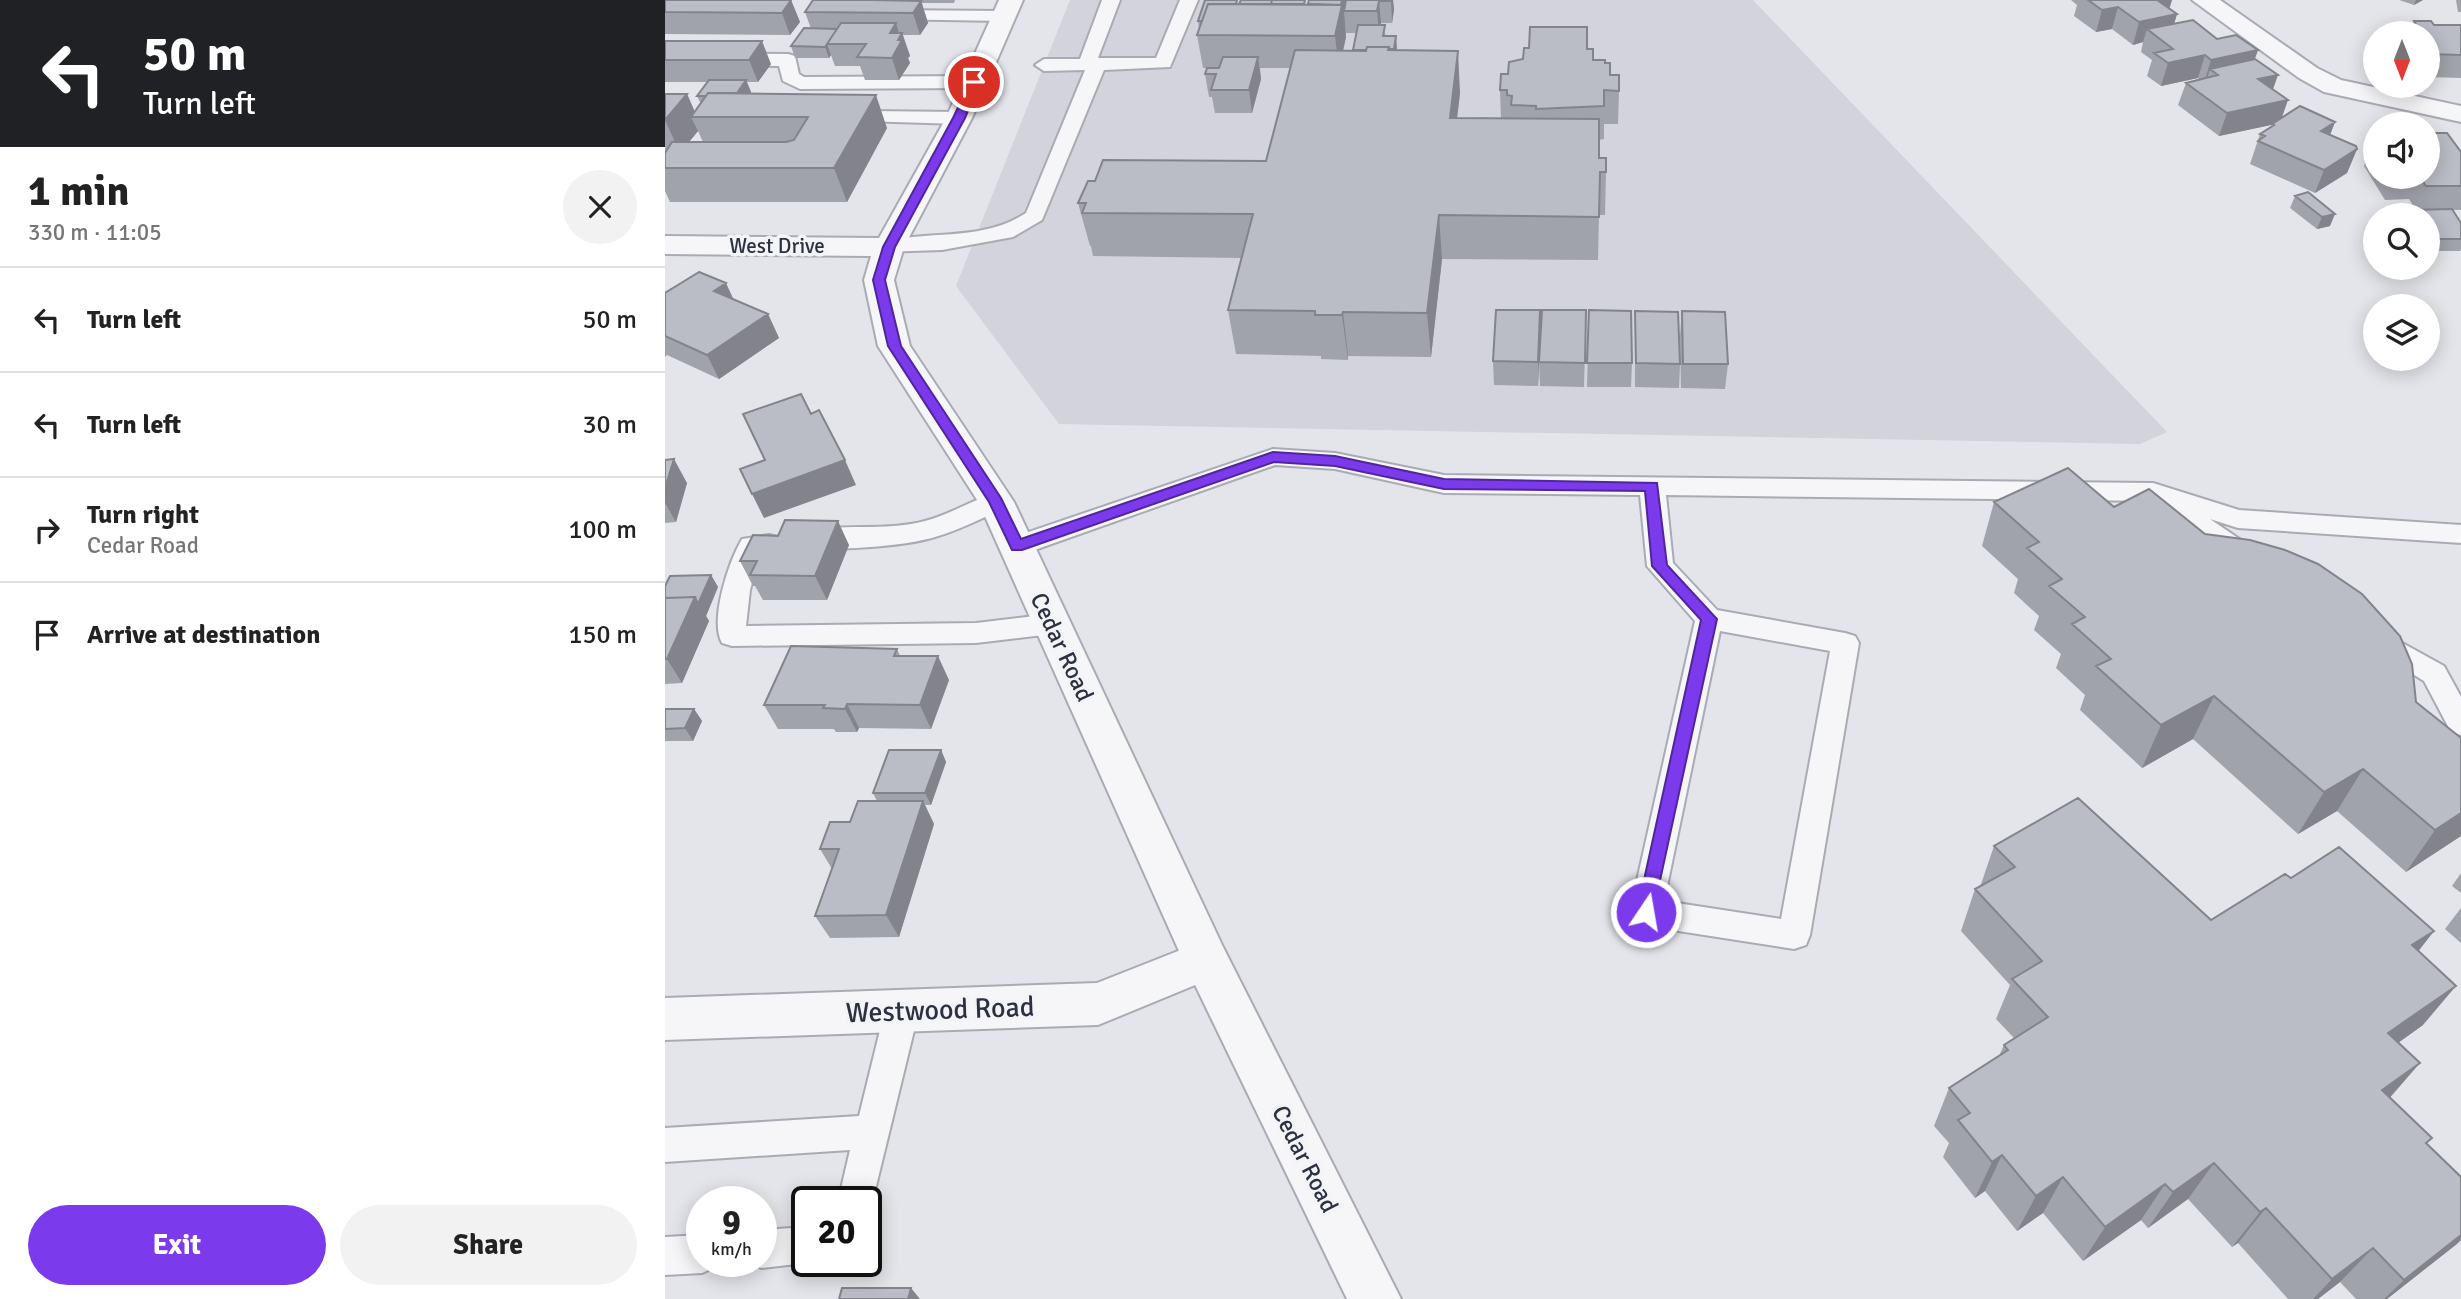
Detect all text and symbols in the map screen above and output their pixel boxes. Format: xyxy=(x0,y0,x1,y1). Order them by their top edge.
north arrow xyxy=(2363,21,2439,98)
map controls xyxy=(2363,21,2440,371)
text: 50 m xyxy=(143,24,246,84)
icon: left xyxy=(28,28,119,119)
pin xyxy=(944,52,1004,112)
icon: arrive xyxy=(955,63,993,101)
text: Turn left xyxy=(143,84,256,123)
button: sound xyxy=(2363,112,2440,189)
text: 1 min xyxy=(28,166,129,217)
button: close xyxy=(563,170,637,244)
button: search xyxy=(2363,203,2440,280)
text: 330 m · 11:05 xyxy=(28,218,162,247)
street label: West Drive xyxy=(729,233,825,259)
button: layers xyxy=(2363,294,2440,371)
icon: left xyxy=(28,301,66,339)
text: Turn left xyxy=(87,304,181,336)
text: 50 m xyxy=(582,304,637,336)
icon: left xyxy=(28,406,66,444)
text: Turn left xyxy=(87,409,181,441)
text: 30 m xyxy=(582,409,637,441)
text: Turn right xyxy=(87,499,199,531)
icon: right xyxy=(28,511,66,549)
text: 100 m xyxy=(568,514,637,546)
text: Cedar Road xyxy=(87,531,199,560)
street label: Cedar Road xyxy=(1024,588,1100,706)
icon: arrive xyxy=(28,616,66,654)
text: Arrive at destination xyxy=(87,619,320,651)
text: 150 m xyxy=(568,619,637,651)
position arrow xyxy=(1609,875,1683,949)
street label: Westwood Road xyxy=(845,990,1035,1030)
street label: Cedar Road xyxy=(1265,1100,1345,1218)
speed limit sign: 20 xyxy=(791,1186,882,1277)
text: 9 xyxy=(722,1201,741,1244)
button: Exit xyxy=(28,1205,326,1285)
button: Share xyxy=(340,1205,637,1285)
text: km/h xyxy=(711,1238,752,1260)

